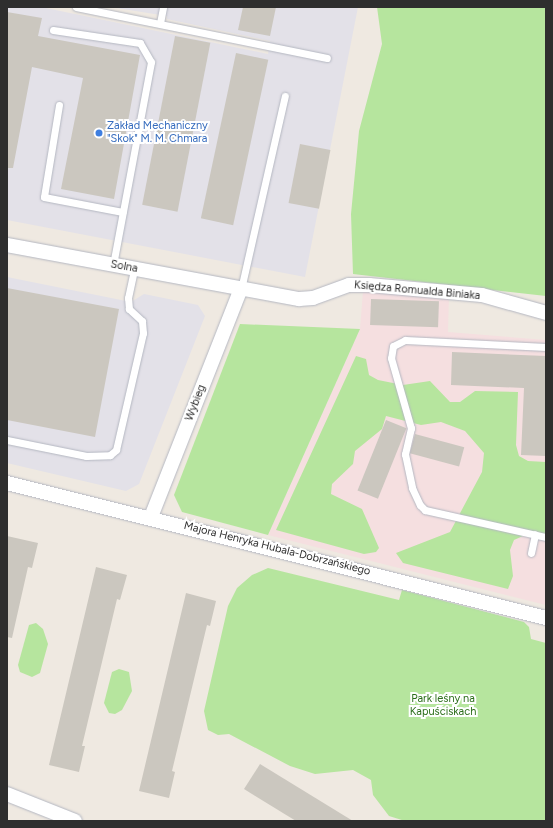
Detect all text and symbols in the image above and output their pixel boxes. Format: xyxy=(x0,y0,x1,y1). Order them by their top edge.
place label: Zakład Mechaniczny "Skok" M. M. Chmara xyxy=(107,120,208,146)
marker: Zakład Mechaniczny "Skok" M. M. Chmara xyxy=(94,128,104,138)
street label: Solna xyxy=(109,258,139,276)
street label: Księdza Romualda Biniaka xyxy=(353,279,481,303)
street label: Wybieg xyxy=(183,383,209,423)
street label: Majora Henryka Hubala-Dobrzańskiego xyxy=(182,519,372,579)
park label: Park leśny na Kapuściskach xyxy=(410,693,476,719)

